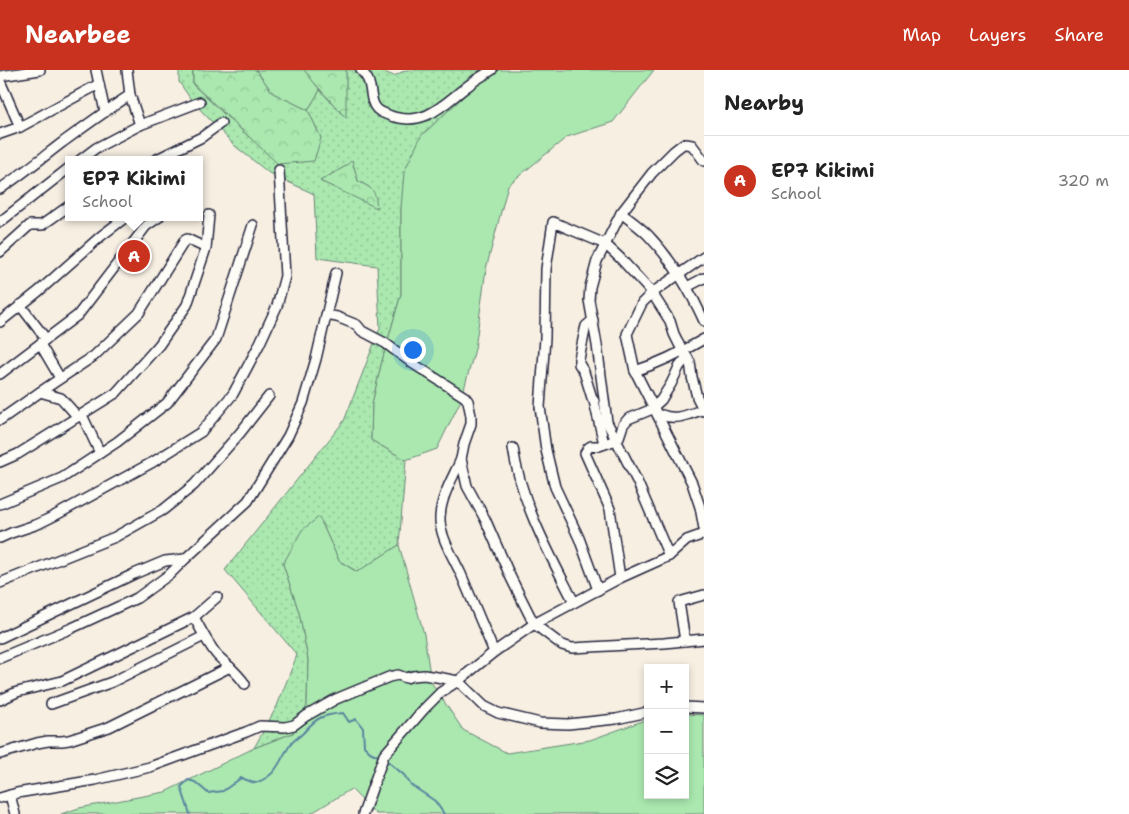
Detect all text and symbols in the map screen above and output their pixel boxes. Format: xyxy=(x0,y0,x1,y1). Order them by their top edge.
text: Nearbee xyxy=(25,19,131,51)
text: Map xyxy=(903,23,941,47)
text: Layers xyxy=(969,23,1026,47)
text: Share xyxy=(1054,23,1104,47)
text: Nearby xyxy=(724,89,804,117)
popup xyxy=(65,156,203,221)
text: EP7 Kikimi xyxy=(771,158,874,183)
text: EP7 Kikimi xyxy=(82,166,186,191)
text: A xyxy=(734,170,746,191)
text: 320 m xyxy=(1058,170,1109,191)
text: School xyxy=(771,183,821,204)
text: School xyxy=(82,191,133,212)
pin: A xyxy=(118,237,150,275)
your location xyxy=(400,337,426,363)
map controls xyxy=(644,664,689,799)
button: + xyxy=(644,664,689,709)
button: − xyxy=(644,709,689,754)
button: layers xyxy=(644,754,689,799)

